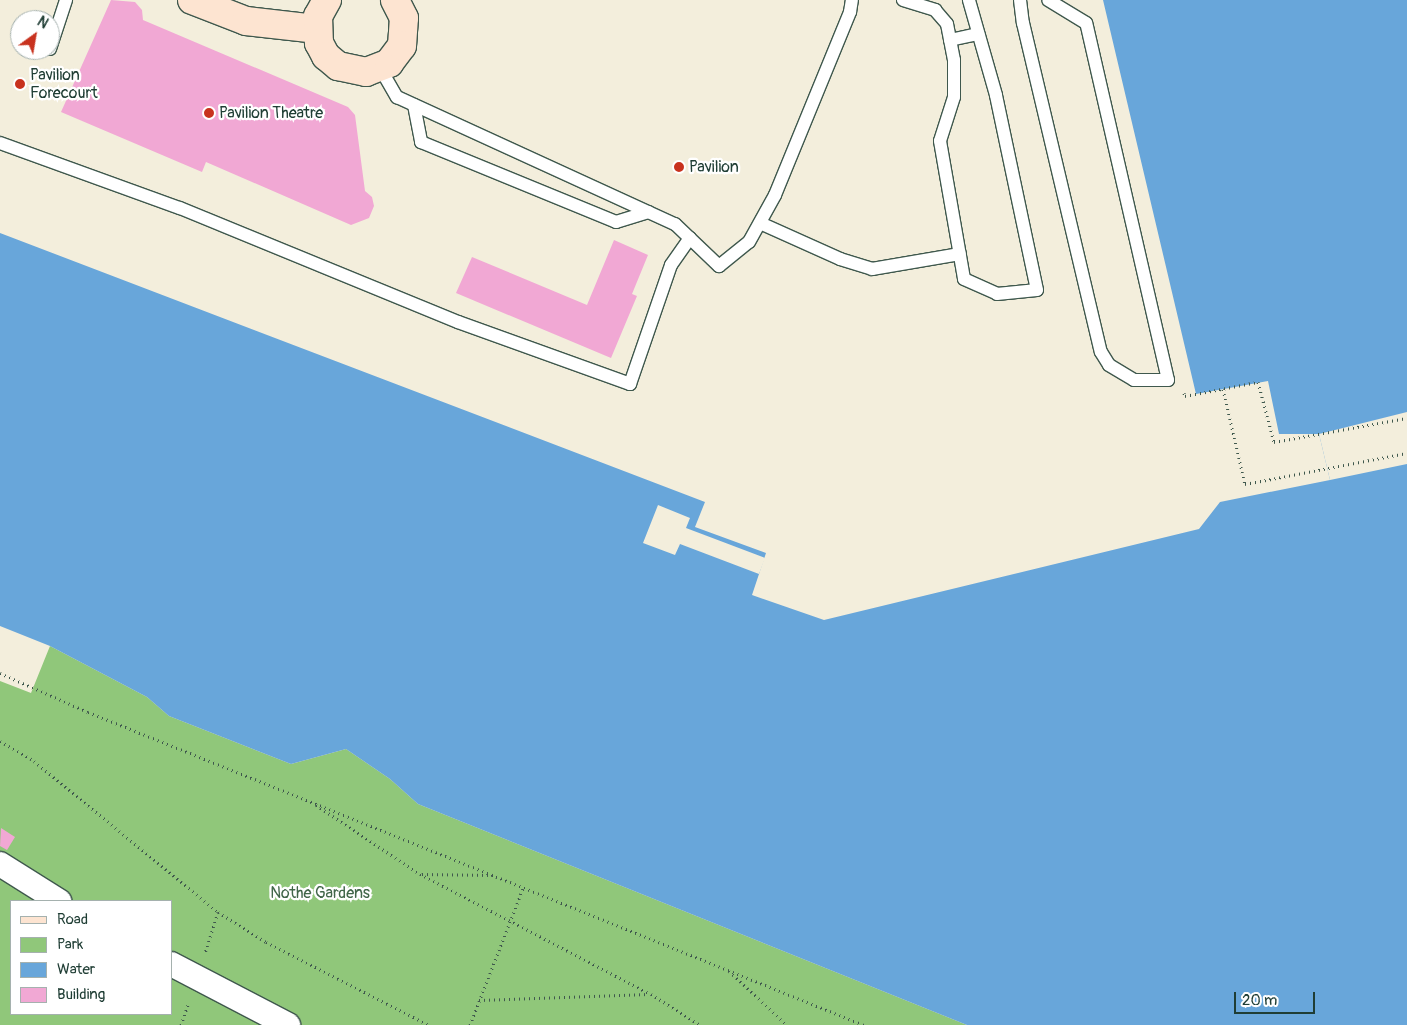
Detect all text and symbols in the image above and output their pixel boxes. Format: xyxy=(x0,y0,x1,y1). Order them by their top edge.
north arrow xyxy=(10,10,60,60)
text: N xyxy=(34,13,51,32)
place label: Pavilion Forecourt xyxy=(30,65,98,103)
marker: Pavilion Forecourt xyxy=(14,78,26,90)
place label: Pavilion Theatre xyxy=(219,103,323,123)
marker: Pavilion Theatre xyxy=(203,107,215,119)
place label: Pavilion xyxy=(689,157,739,177)
marker: Pavilion xyxy=(673,161,685,173)
park label: Nothe Gardens xyxy=(270,883,370,903)
legend xyxy=(10,900,172,1015)
text: Road xyxy=(57,910,88,929)
text: Park xyxy=(57,935,83,954)
text: Water xyxy=(57,960,95,979)
scale bar xyxy=(1237,982,1318,1014)
text: Building xyxy=(57,985,105,1004)
text: 20 m xyxy=(1242,991,1277,1010)

